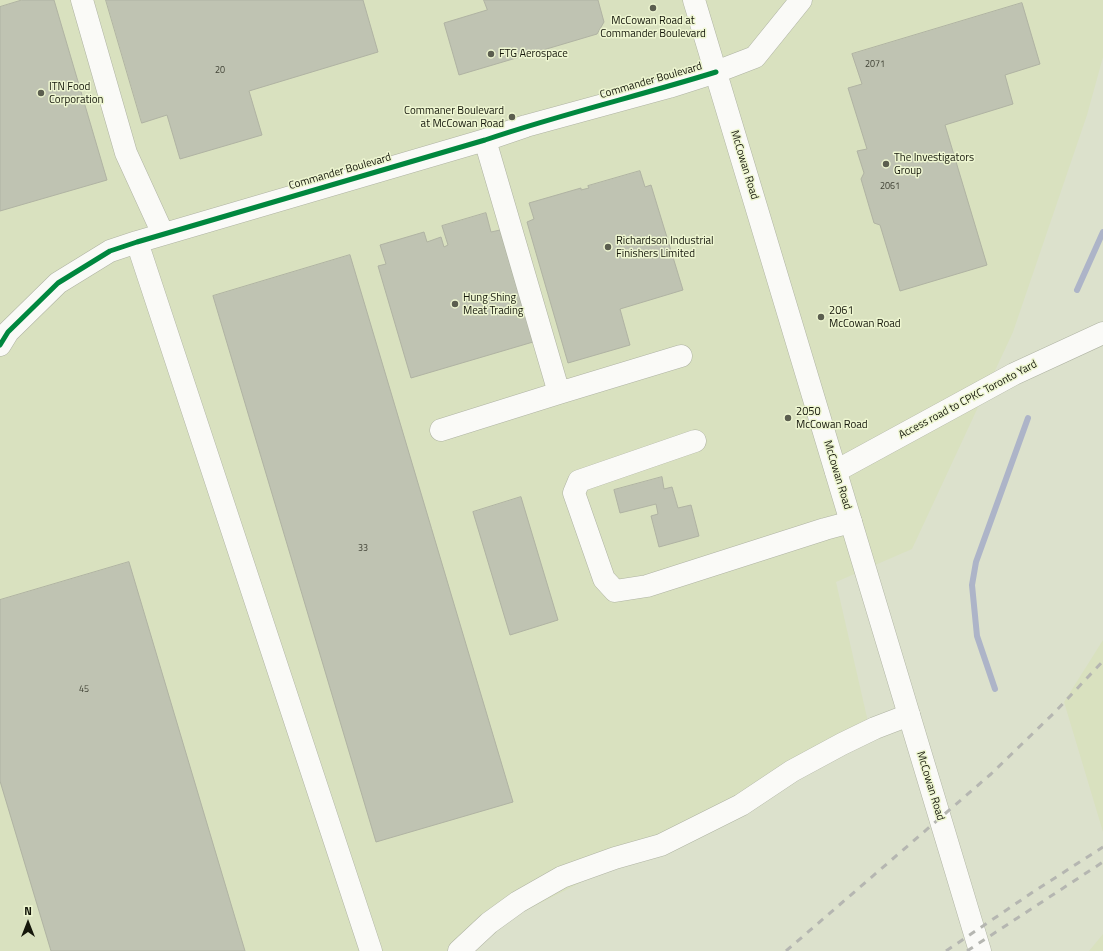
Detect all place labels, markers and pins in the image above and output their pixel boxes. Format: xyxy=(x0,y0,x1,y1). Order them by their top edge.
marker: McCowan Road at Commander Boulevard xyxy=(648,3,658,13)
place label: McCowan Road at Commander Boulevard xyxy=(600,14,706,40)
place label: FTG Aerospace xyxy=(499,47,568,61)
marker: FTG Aerospace xyxy=(486,49,496,59)
place label: ITN Food Corporation xyxy=(49,80,103,106)
marker: ITN Food Corporation xyxy=(36,88,46,98)
place label: Commaner Boulevard at McCowan Road xyxy=(404,104,504,130)
marker: Commaner Boulevard at McCowan Road xyxy=(507,112,517,122)
place label: The Investigators Group xyxy=(894,151,974,177)
marker: The Investigators Group xyxy=(881,159,891,169)
place label: Richardson Industrial Finishers Limited xyxy=(616,234,714,260)
marker: Richardson Industrial Finishers Limited xyxy=(603,242,613,252)
place label: Hung Shing Meat Trading xyxy=(463,291,523,317)
marker: Hung Shing Meat Trading xyxy=(450,299,460,309)
place label: 2061 McCowan Road xyxy=(829,304,901,330)
marker: 2061 McCowan Road xyxy=(816,312,826,322)
place label: 2050 McCowan Road xyxy=(796,405,868,431)
marker: 2050 McCowan Road xyxy=(783,413,793,423)

